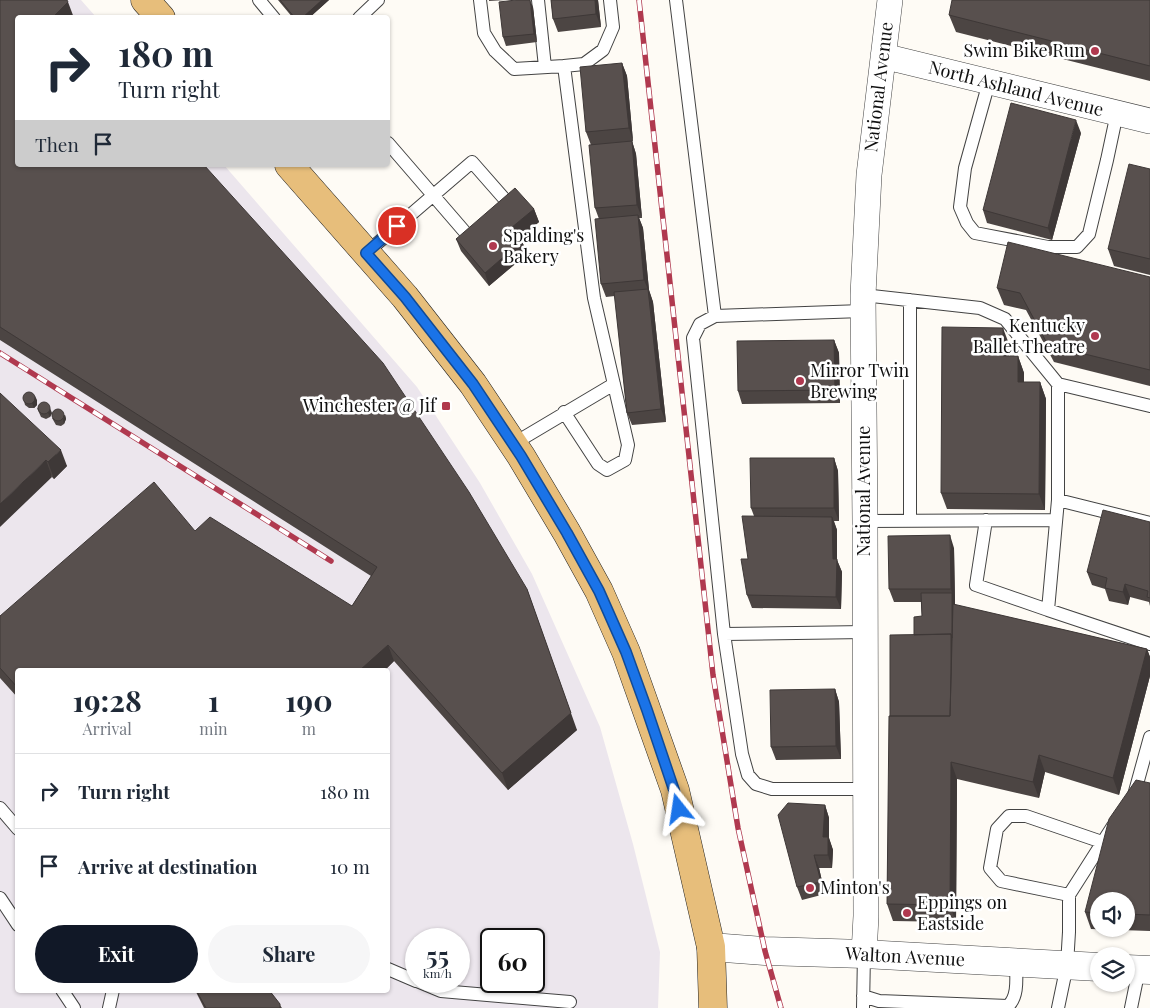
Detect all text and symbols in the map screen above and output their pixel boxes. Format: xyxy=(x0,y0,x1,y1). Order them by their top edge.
street label: National Avenue xyxy=(858,20,898,153)
text: 180 m xyxy=(118,29,213,76)
icon: right xyxy=(35,35,100,100)
place label: Swim Bike Run xyxy=(963,38,1085,62)
marker: Swim Bike Run xyxy=(1089,45,1101,57)
street label: North Ashland Avenue xyxy=(926,55,1106,121)
text: Turn right xyxy=(118,74,220,104)
icon: arrive xyxy=(89,130,117,158)
text: Then xyxy=(35,131,79,157)
pin xyxy=(376,205,418,247)
icon: arrive xyxy=(383,212,411,240)
place label: Spalding's Bakery xyxy=(503,223,584,268)
marker: Spalding's Bakery xyxy=(487,240,499,252)
place label: Kentucky Ballet Theatre xyxy=(973,313,1085,358)
marker: Kentucky Ballet Theatre xyxy=(1089,330,1101,342)
place label: Mirror Twin Brewing xyxy=(810,358,909,403)
marker: Mirror Twin Brewing xyxy=(794,375,806,387)
place label: Winchester @ Jif xyxy=(302,393,438,417)
marker: Winchester @ Jif xyxy=(440,400,452,412)
street label: National Avenue xyxy=(851,426,875,556)
text: 19:28 xyxy=(72,680,142,720)
text: 1 xyxy=(208,680,219,720)
text: 190 xyxy=(285,680,333,720)
text: Arrival xyxy=(82,718,132,739)
text: min xyxy=(199,718,228,739)
text: m xyxy=(302,718,316,739)
icon: right xyxy=(35,777,63,805)
text: Turn right xyxy=(78,778,170,804)
text: 180 m xyxy=(320,778,370,804)
position arrow xyxy=(652,782,704,834)
icon: arrive xyxy=(35,852,63,880)
text: Arrive at destination xyxy=(78,853,258,879)
text: 10 m xyxy=(330,853,370,879)
place label: Minton's xyxy=(820,875,890,899)
marker: Minton's xyxy=(804,882,816,894)
place label: Eppings on Eastside xyxy=(917,890,1008,935)
map controls xyxy=(1090,892,1135,992)
button: sound xyxy=(1090,892,1135,937)
marker: Eppings on Eastside xyxy=(901,907,913,919)
button: Exit xyxy=(35,925,198,983)
button: Share xyxy=(208,925,370,983)
speed limit sign: 60 xyxy=(480,928,545,993)
text: 55 xyxy=(426,938,449,971)
street label: Walton Avenue xyxy=(844,941,965,971)
button: layers xyxy=(1090,947,1135,992)
text: km/h xyxy=(423,965,452,981)

